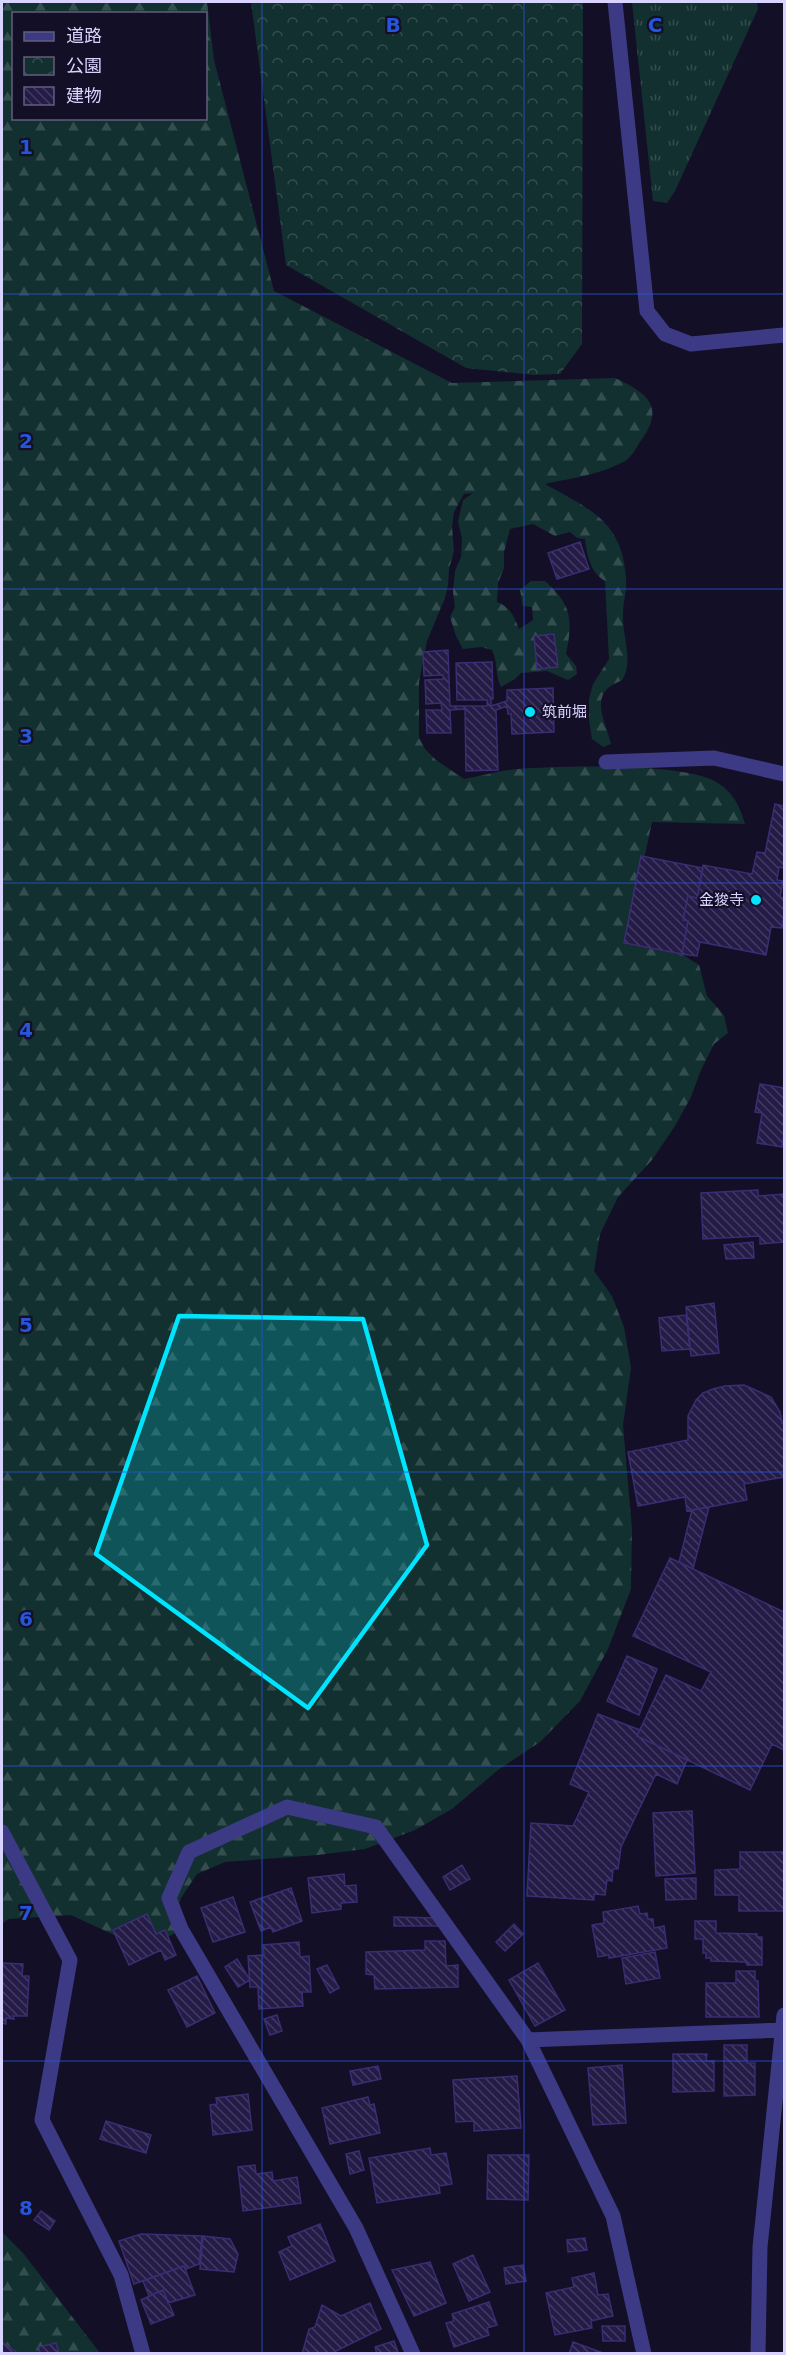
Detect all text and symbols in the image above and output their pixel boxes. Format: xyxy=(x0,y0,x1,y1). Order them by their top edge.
legend xyxy=(12,12,207,120)
text: B xyxy=(385,13,401,37)
text: C xyxy=(648,13,662,37)
text: 道路 xyxy=(66,25,102,46)
text: 公園 xyxy=(66,55,102,76)
text: 建物 xyxy=(66,85,102,106)
text: 1 xyxy=(19,135,33,159)
text: 2 xyxy=(19,429,33,453)
place label: 筑前堀 xyxy=(542,703,587,721)
marker: 筑前堀 xyxy=(523,705,537,719)
text: 3 xyxy=(19,724,33,748)
place label: 金狻寺 xyxy=(699,891,744,909)
marker: 金狻寺 xyxy=(749,893,763,907)
text: 4 xyxy=(19,1018,33,1042)
text: 5 xyxy=(19,1313,33,1337)
text: 6 xyxy=(19,1607,33,1631)
text: 7 xyxy=(19,1901,33,1925)
text: 8 xyxy=(19,2196,33,2220)

